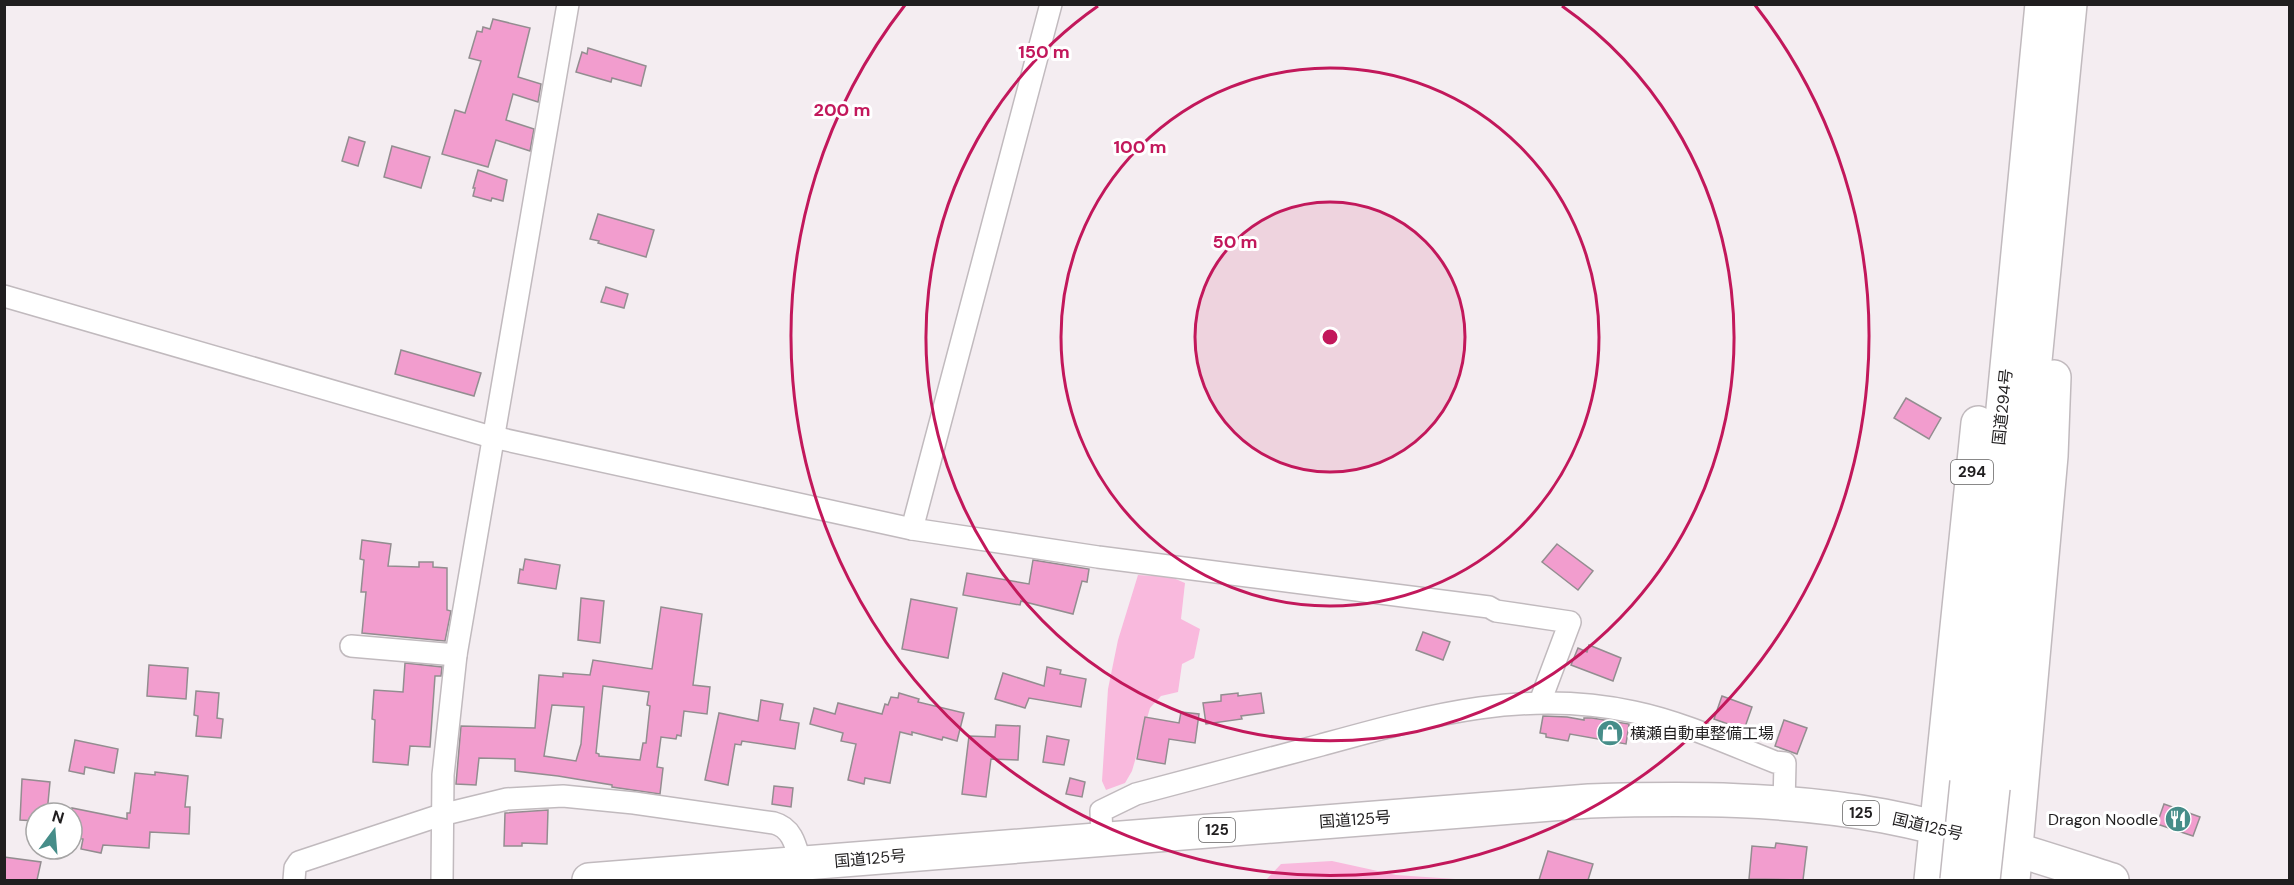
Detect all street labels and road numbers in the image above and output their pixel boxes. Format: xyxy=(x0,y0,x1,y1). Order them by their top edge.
street label: 国道294号 xyxy=(1988,368,2017,446)
road number: 294 xyxy=(1951,460,1993,484)
road number: 125 xyxy=(1843,801,1879,825)
street label: 国道125号 xyxy=(1318,807,1392,832)
street label: 国道125号 xyxy=(1890,808,1965,845)
road number: 125 xyxy=(1199,818,1235,842)
street label: 国道125号 xyxy=(833,845,907,872)

